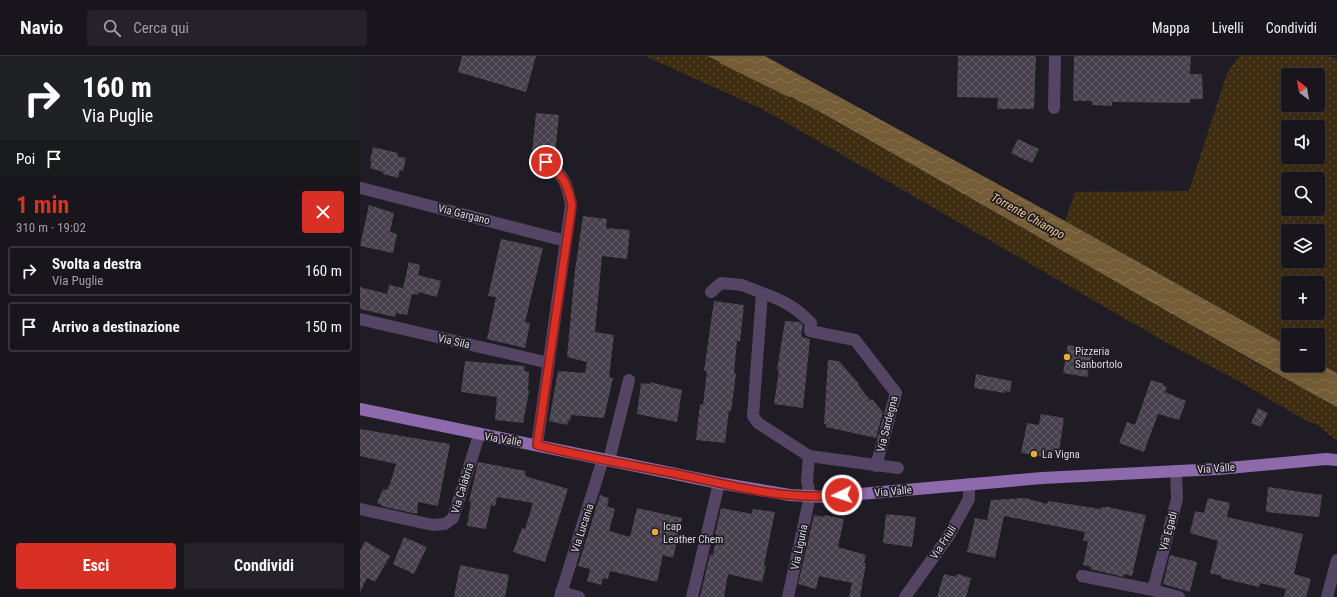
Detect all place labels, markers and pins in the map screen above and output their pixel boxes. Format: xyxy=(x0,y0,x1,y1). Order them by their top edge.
pin xyxy=(529,145,563,179)
place label: Pizzeria Sanbortolo xyxy=(1075,345,1123,371)
marker: Pizzeria Sanbortolo xyxy=(1062,352,1072,362)
place label: La Vigna xyxy=(1042,448,1080,461)
marker: La Vigna xyxy=(1029,449,1039,459)
place label: Icap Leather Chem xyxy=(663,520,723,546)
marker: Icap Leather Chem xyxy=(650,527,660,537)

